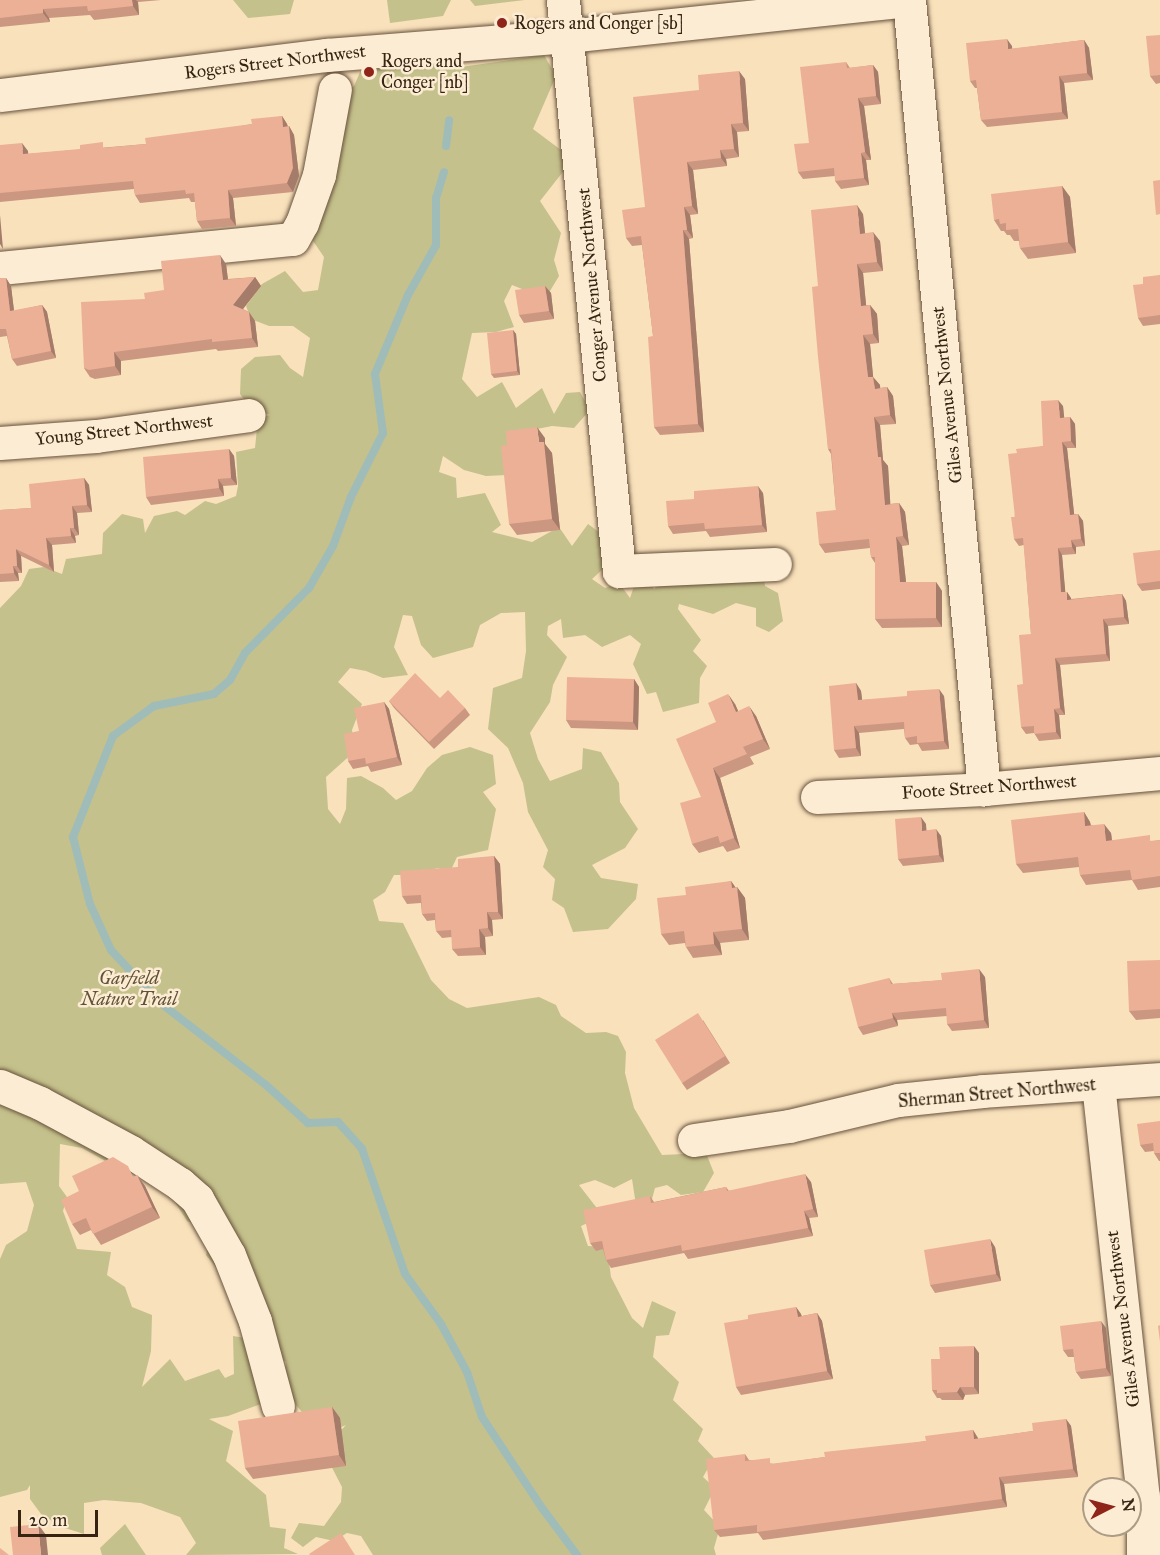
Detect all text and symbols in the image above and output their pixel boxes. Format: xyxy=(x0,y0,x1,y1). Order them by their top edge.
place label: Rogers and Conger [sb] xyxy=(514,12,684,34)
marker: Rogers and Conger [sb] xyxy=(495,16,509,30)
street label: Rogers Street Northwest xyxy=(183,40,367,84)
place label: Rogers and Conger [nb] xyxy=(381,51,469,94)
marker: Rogers and Conger [nb] xyxy=(362,65,376,79)
street label: Conger Avenue Northwest xyxy=(573,187,611,383)
street label: Giles Avenue Northwest xyxy=(927,305,967,485)
street label: Young Street Northwest xyxy=(34,410,214,450)
street label: Foote Street Northwest xyxy=(901,770,1077,804)
park label: Garfield Nature Trail xyxy=(81,968,177,1010)
street label: Sherman Street Northwest xyxy=(897,1074,1097,1112)
street label: Giles Avenue Northwest xyxy=(1101,1229,1145,1409)
north arrow xyxy=(1082,1477,1142,1537)
scale bar xyxy=(21,1498,100,1536)
text: N xyxy=(1118,1498,1139,1513)
text: 20 m xyxy=(29,1509,67,1531)

